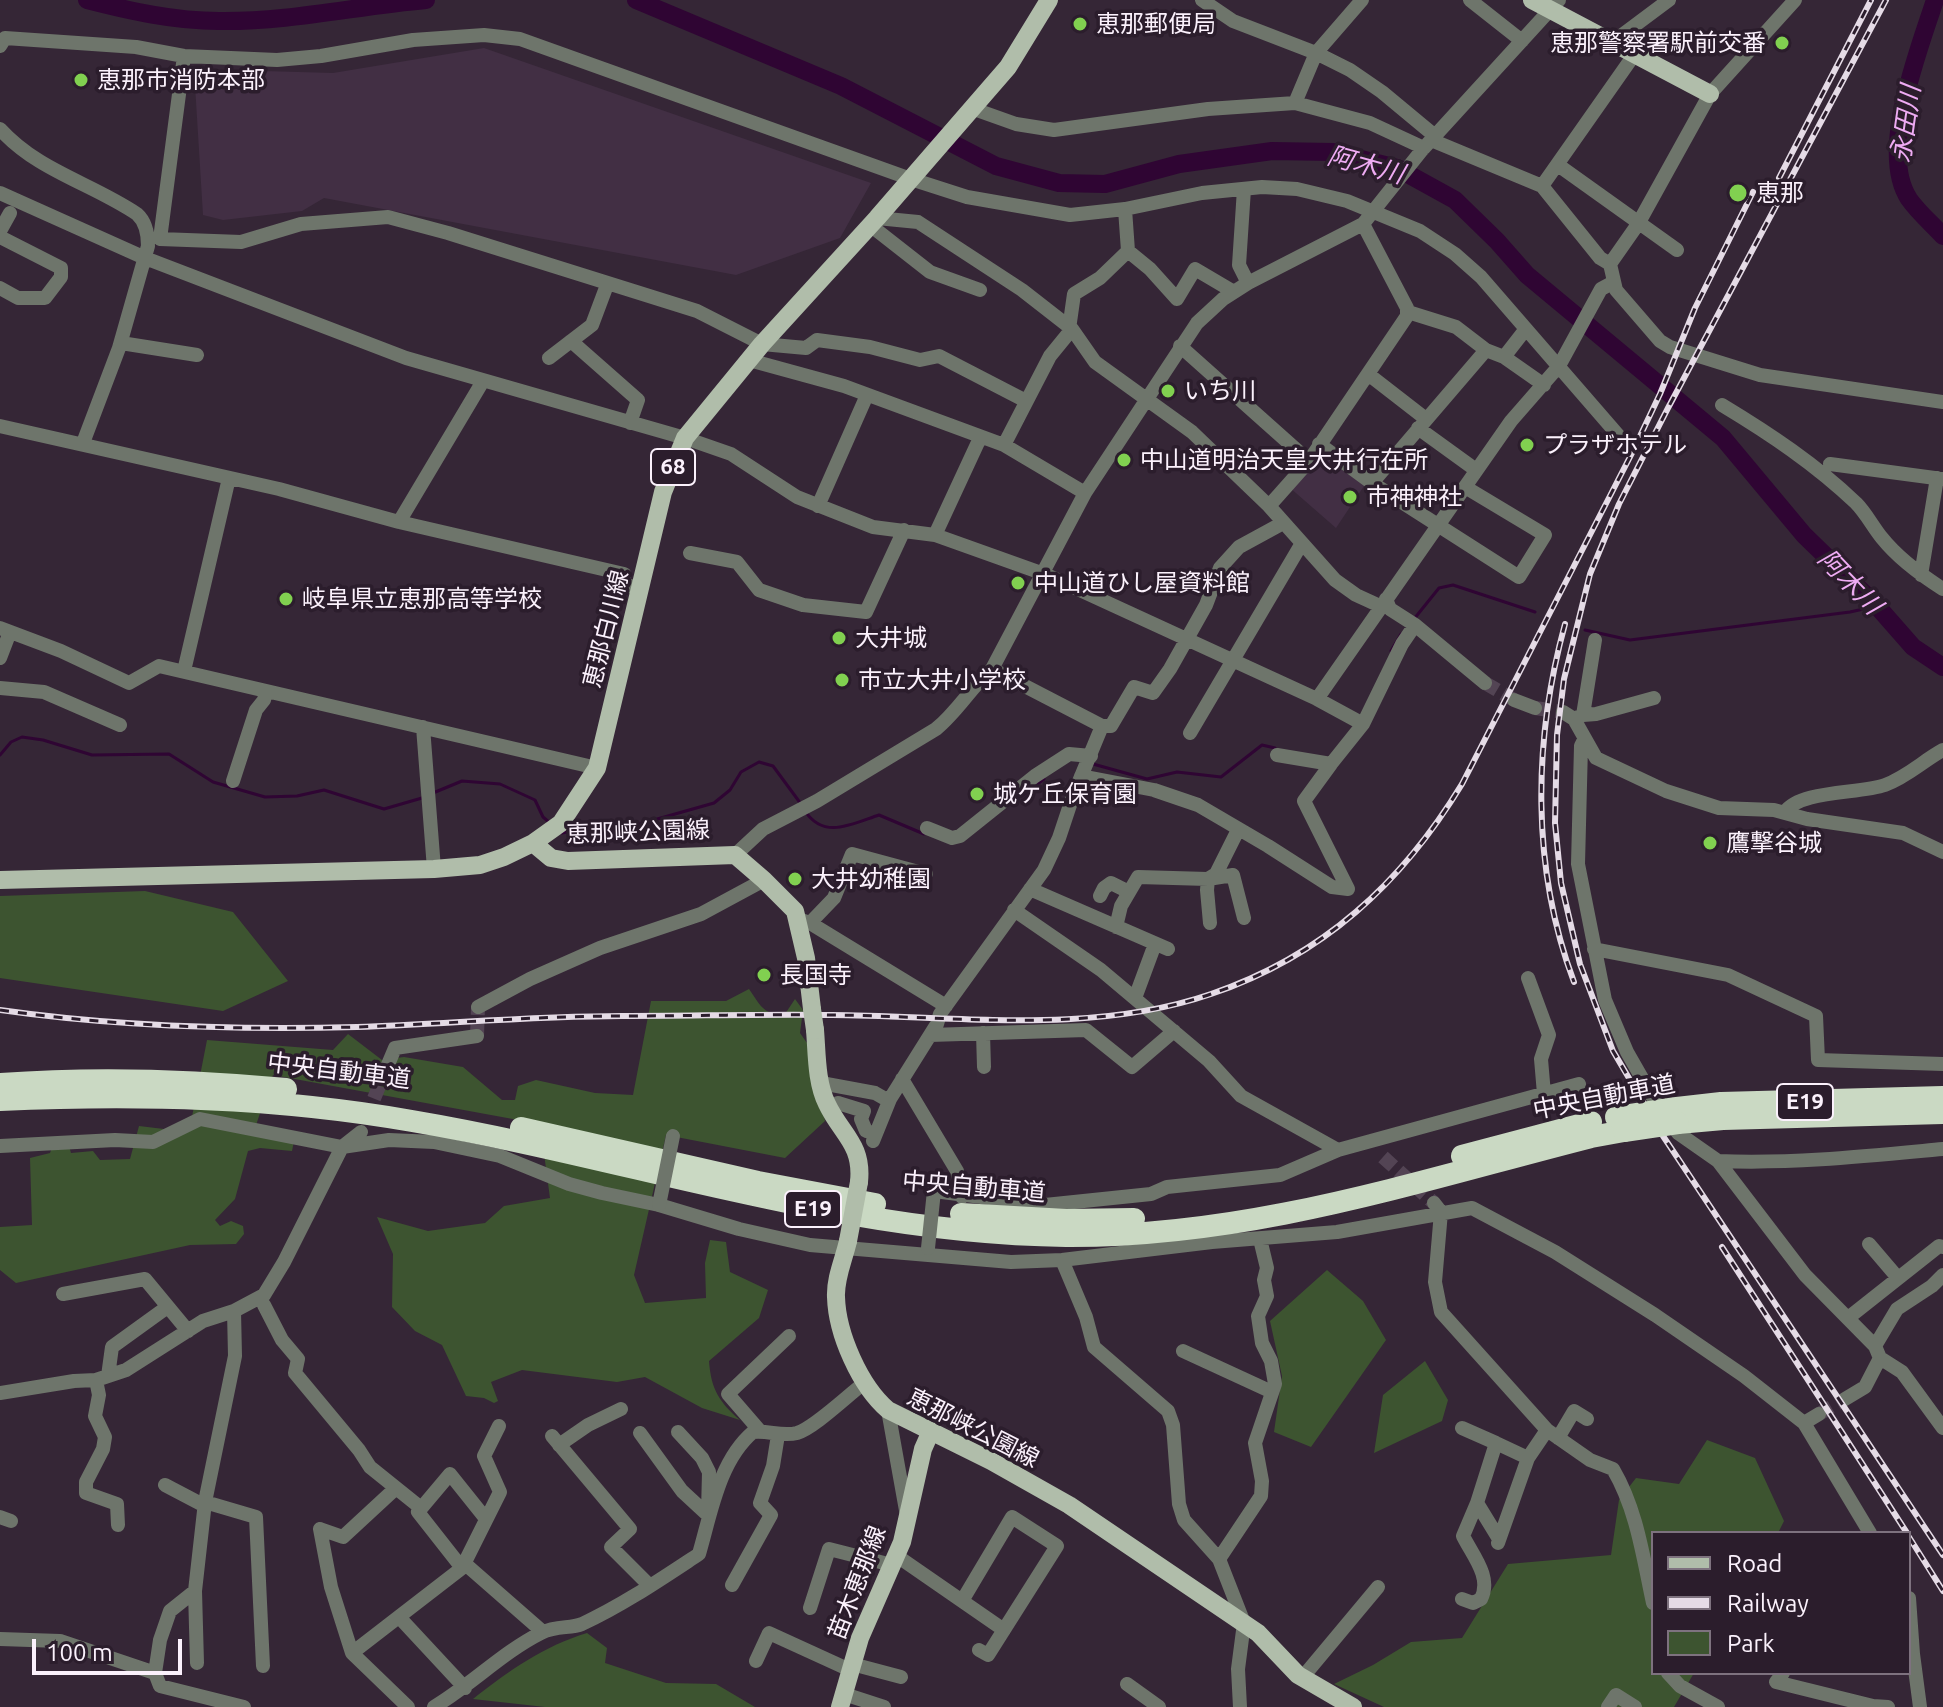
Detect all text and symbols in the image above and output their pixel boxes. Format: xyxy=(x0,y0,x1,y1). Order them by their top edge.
place label: 恵那郵便局 xyxy=(1096,10,1216,38)
marker: 恵那郵便局 xyxy=(1071,15,1089,33)
place label: 恵那警察署駅前交番 xyxy=(1550,29,1766,57)
marker: 恵那警察署駅前交番 xyxy=(1773,34,1791,52)
place label: 恵那市消防本部 xyxy=(97,66,265,94)
marker: 恵那市消防本部 xyxy=(72,71,90,89)
water label: 永田川 xyxy=(1885,83,1927,165)
water label: 阿木川 xyxy=(1324,140,1408,190)
place label: 恵那 xyxy=(1756,179,1804,207)
marker: 恵那 xyxy=(1727,182,1749,204)
place label: いち川 xyxy=(1184,377,1256,405)
marker: いち川 xyxy=(1159,382,1177,400)
place label: プラザホテル xyxy=(1543,431,1687,459)
marker: プラザホテル xyxy=(1518,436,1536,454)
place label: 中山道明治天皇大井行在所 xyxy=(1140,446,1428,474)
road number: 68 xyxy=(651,449,695,485)
marker: 中山道明治天皇大井行在所 xyxy=(1115,451,1133,469)
place label: 市神神社 xyxy=(1366,483,1462,511)
marker: 市神神社 xyxy=(1341,488,1359,506)
water label: 阿木川 xyxy=(1812,543,1888,621)
street label: 恵那白川線 xyxy=(578,567,634,691)
place label: 中山道ひし屋資料館 xyxy=(1034,569,1250,597)
marker: 中山道ひし屋資料館 xyxy=(1009,574,1027,592)
place label: 岐阜県立恵那高等学校 xyxy=(302,585,542,613)
marker: 岐阜県立恵那高等学校 xyxy=(277,590,295,608)
place label: 大井城 xyxy=(855,624,927,652)
marker: 大井城 xyxy=(830,629,848,647)
place label: 市立大井小学校 xyxy=(858,666,1026,694)
marker: 市立大井小学校 xyxy=(833,671,851,689)
place label: 城ケ丘保育園 xyxy=(993,780,1137,808)
marker: 城ケ丘保育園 xyxy=(968,785,986,803)
street label: 恵那峡公園線 xyxy=(566,815,710,849)
place label: 鷹撃谷城 xyxy=(1726,829,1822,857)
marker: 鷹撃谷城 xyxy=(1701,834,1719,852)
place label: 大井幼稚園 xyxy=(811,865,931,893)
marker: 大井幼稚園 xyxy=(786,870,804,888)
place label: 長国寺 xyxy=(780,961,852,989)
marker: 長国寺 xyxy=(755,966,773,984)
street label: 中央自動車道 xyxy=(266,1048,412,1094)
street label: 中央自動車道 xyxy=(1531,1069,1677,1125)
road number: E19 xyxy=(1777,1084,1833,1120)
street label: 中央自動車道 xyxy=(901,1166,1047,1208)
road number: E19 xyxy=(785,1191,841,1227)
street label: 恵那峡公園線 xyxy=(902,1382,1044,1474)
street label: 苗木恵那線 xyxy=(822,1522,892,1644)
legend xyxy=(1651,1531,1911,1675)
text: Road xyxy=(1727,1550,1782,1577)
text: Railway xyxy=(1727,1590,1809,1617)
scale bar xyxy=(36,1623,186,1673)
text: Park xyxy=(1727,1630,1775,1657)
text: 100 m xyxy=(46,1639,113,1666)

